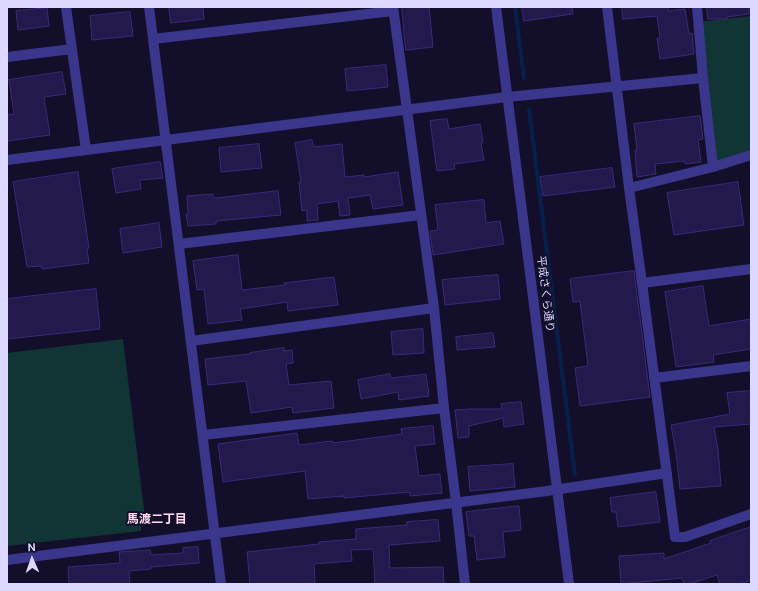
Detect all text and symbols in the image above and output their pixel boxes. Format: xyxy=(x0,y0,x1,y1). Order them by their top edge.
street label: 平成さくら通り xyxy=(534,255,556,333)
district label: 馬渡二丁目 xyxy=(127,513,187,527)
north arrow xyxy=(12,539,52,579)
text: N xyxy=(27,540,36,554)

